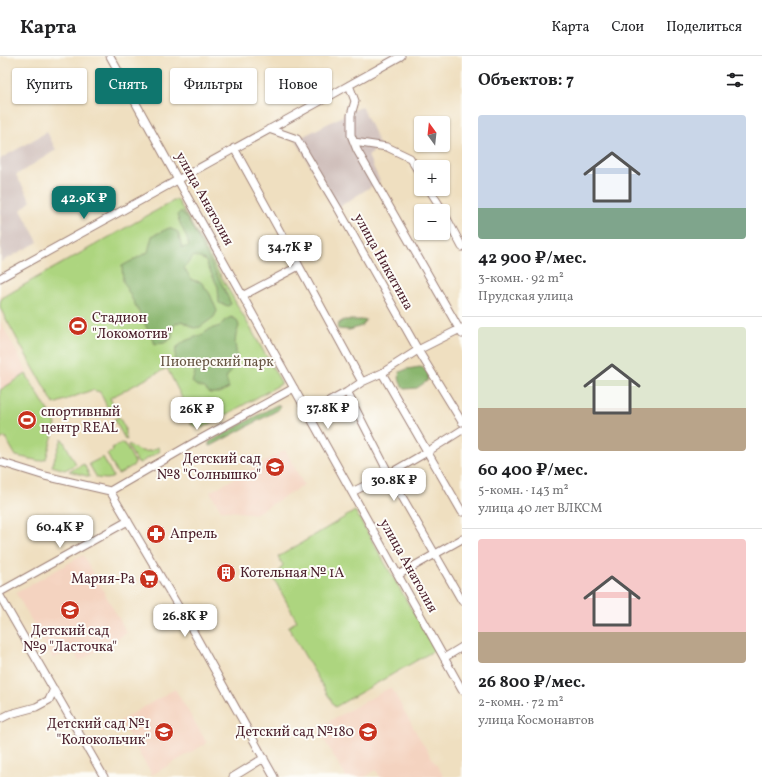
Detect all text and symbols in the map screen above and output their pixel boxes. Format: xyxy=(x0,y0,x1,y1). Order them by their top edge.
text: Карта xyxy=(20,15,77,41)
text: Карта xyxy=(551,18,589,37)
text: Слои xyxy=(611,18,644,37)
text: Поделиться xyxy=(666,18,742,37)
chip: Купить xyxy=(12,68,87,104)
chip: Снять xyxy=(95,68,162,104)
chip: Фильтры xyxy=(170,68,257,104)
chip: Новое xyxy=(265,68,332,104)
text: Объектов: 7 xyxy=(478,69,574,92)
icon: filters xyxy=(724,69,746,91)
north arrow xyxy=(414,116,450,152)
map controls xyxy=(414,116,450,240)
icon: home xyxy=(576,141,648,213)
street label: улица Анатолия xyxy=(170,149,238,249)
button: + xyxy=(414,160,450,196)
pin: 42.9K ₽ xyxy=(47,186,121,220)
text: 42.9K ₽ xyxy=(61,190,107,208)
button: − xyxy=(414,204,450,240)
street label: улица Никитина xyxy=(349,210,417,314)
pin: 34.7K ₽ xyxy=(253,235,327,269)
text: 34.7K ₽ xyxy=(268,239,312,257)
text: 42 900 ₽/мес. xyxy=(478,247,587,270)
text: 3-комн. · 92 m² xyxy=(478,270,564,288)
text: Прудская улица xyxy=(478,288,573,306)
place label: Стадион "Локомотив" xyxy=(92,309,172,344)
sports icon: Стадион "Локомотив" xyxy=(67,315,89,337)
park label: Пионерский парк xyxy=(160,353,274,372)
icon: home xyxy=(576,353,648,425)
pin: 37.8K ₽ xyxy=(291,396,365,430)
pin: 26K ₽ xyxy=(169,397,225,431)
text: 37.8K ₽ xyxy=(306,400,350,418)
text: 26K ₽ xyxy=(180,401,214,419)
place label: спортивный центр REAL xyxy=(41,403,121,438)
sports icon: спортивный центр REAL xyxy=(16,409,38,431)
place label: Детский сад №8 "Солнышко" xyxy=(157,450,261,485)
school or university icon: Детский сад №8 "Солнышко" xyxy=(264,456,286,478)
text: 60 400 ₽/мес. xyxy=(478,459,588,482)
pin: 30.8K ₽ xyxy=(357,468,431,502)
text: 30.8K ₽ xyxy=(371,472,417,490)
text: 5-комн. · 143 m² xyxy=(478,482,569,500)
text: улица 40 лет ВЛКСМ xyxy=(478,500,602,518)
pin: 60.4K ₽ xyxy=(23,515,97,549)
street label: улица Анатолия xyxy=(374,516,442,616)
text: 60.4K ₽ xyxy=(36,519,84,537)
pharmacy icon: Апрель xyxy=(145,523,167,545)
place label: Апрель xyxy=(170,525,217,544)
building icon: Котельная № 1А xyxy=(215,562,237,584)
place label: Котельная № 1А xyxy=(240,564,345,583)
icon: home xyxy=(576,565,648,637)
supermarket icon: Мария-Ра xyxy=(138,568,160,590)
place label: Мария-Ра xyxy=(71,570,135,589)
school or university icon: Детский сад №9 "Ласточка" xyxy=(59,599,81,621)
pin: 26.8K ₽ xyxy=(148,604,222,638)
text: 26.8K ₽ xyxy=(162,608,208,626)
place label: Детский сад №9 "Ласточка" xyxy=(23,622,117,657)
text: 26 800 ₽/мес. xyxy=(478,671,586,694)
text: 2-комн. · 72 m² xyxy=(478,694,563,712)
text: улица Космонавтов xyxy=(478,712,594,730)
place label: Детский сад №1 "Колокольчик" xyxy=(47,715,150,750)
school or university icon: Детский сад №1 "Колокольчик" xyxy=(153,721,175,743)
school or university icon: Детский сад №180 xyxy=(357,721,379,743)
place label: Детский сад №180 xyxy=(235,723,354,742)

